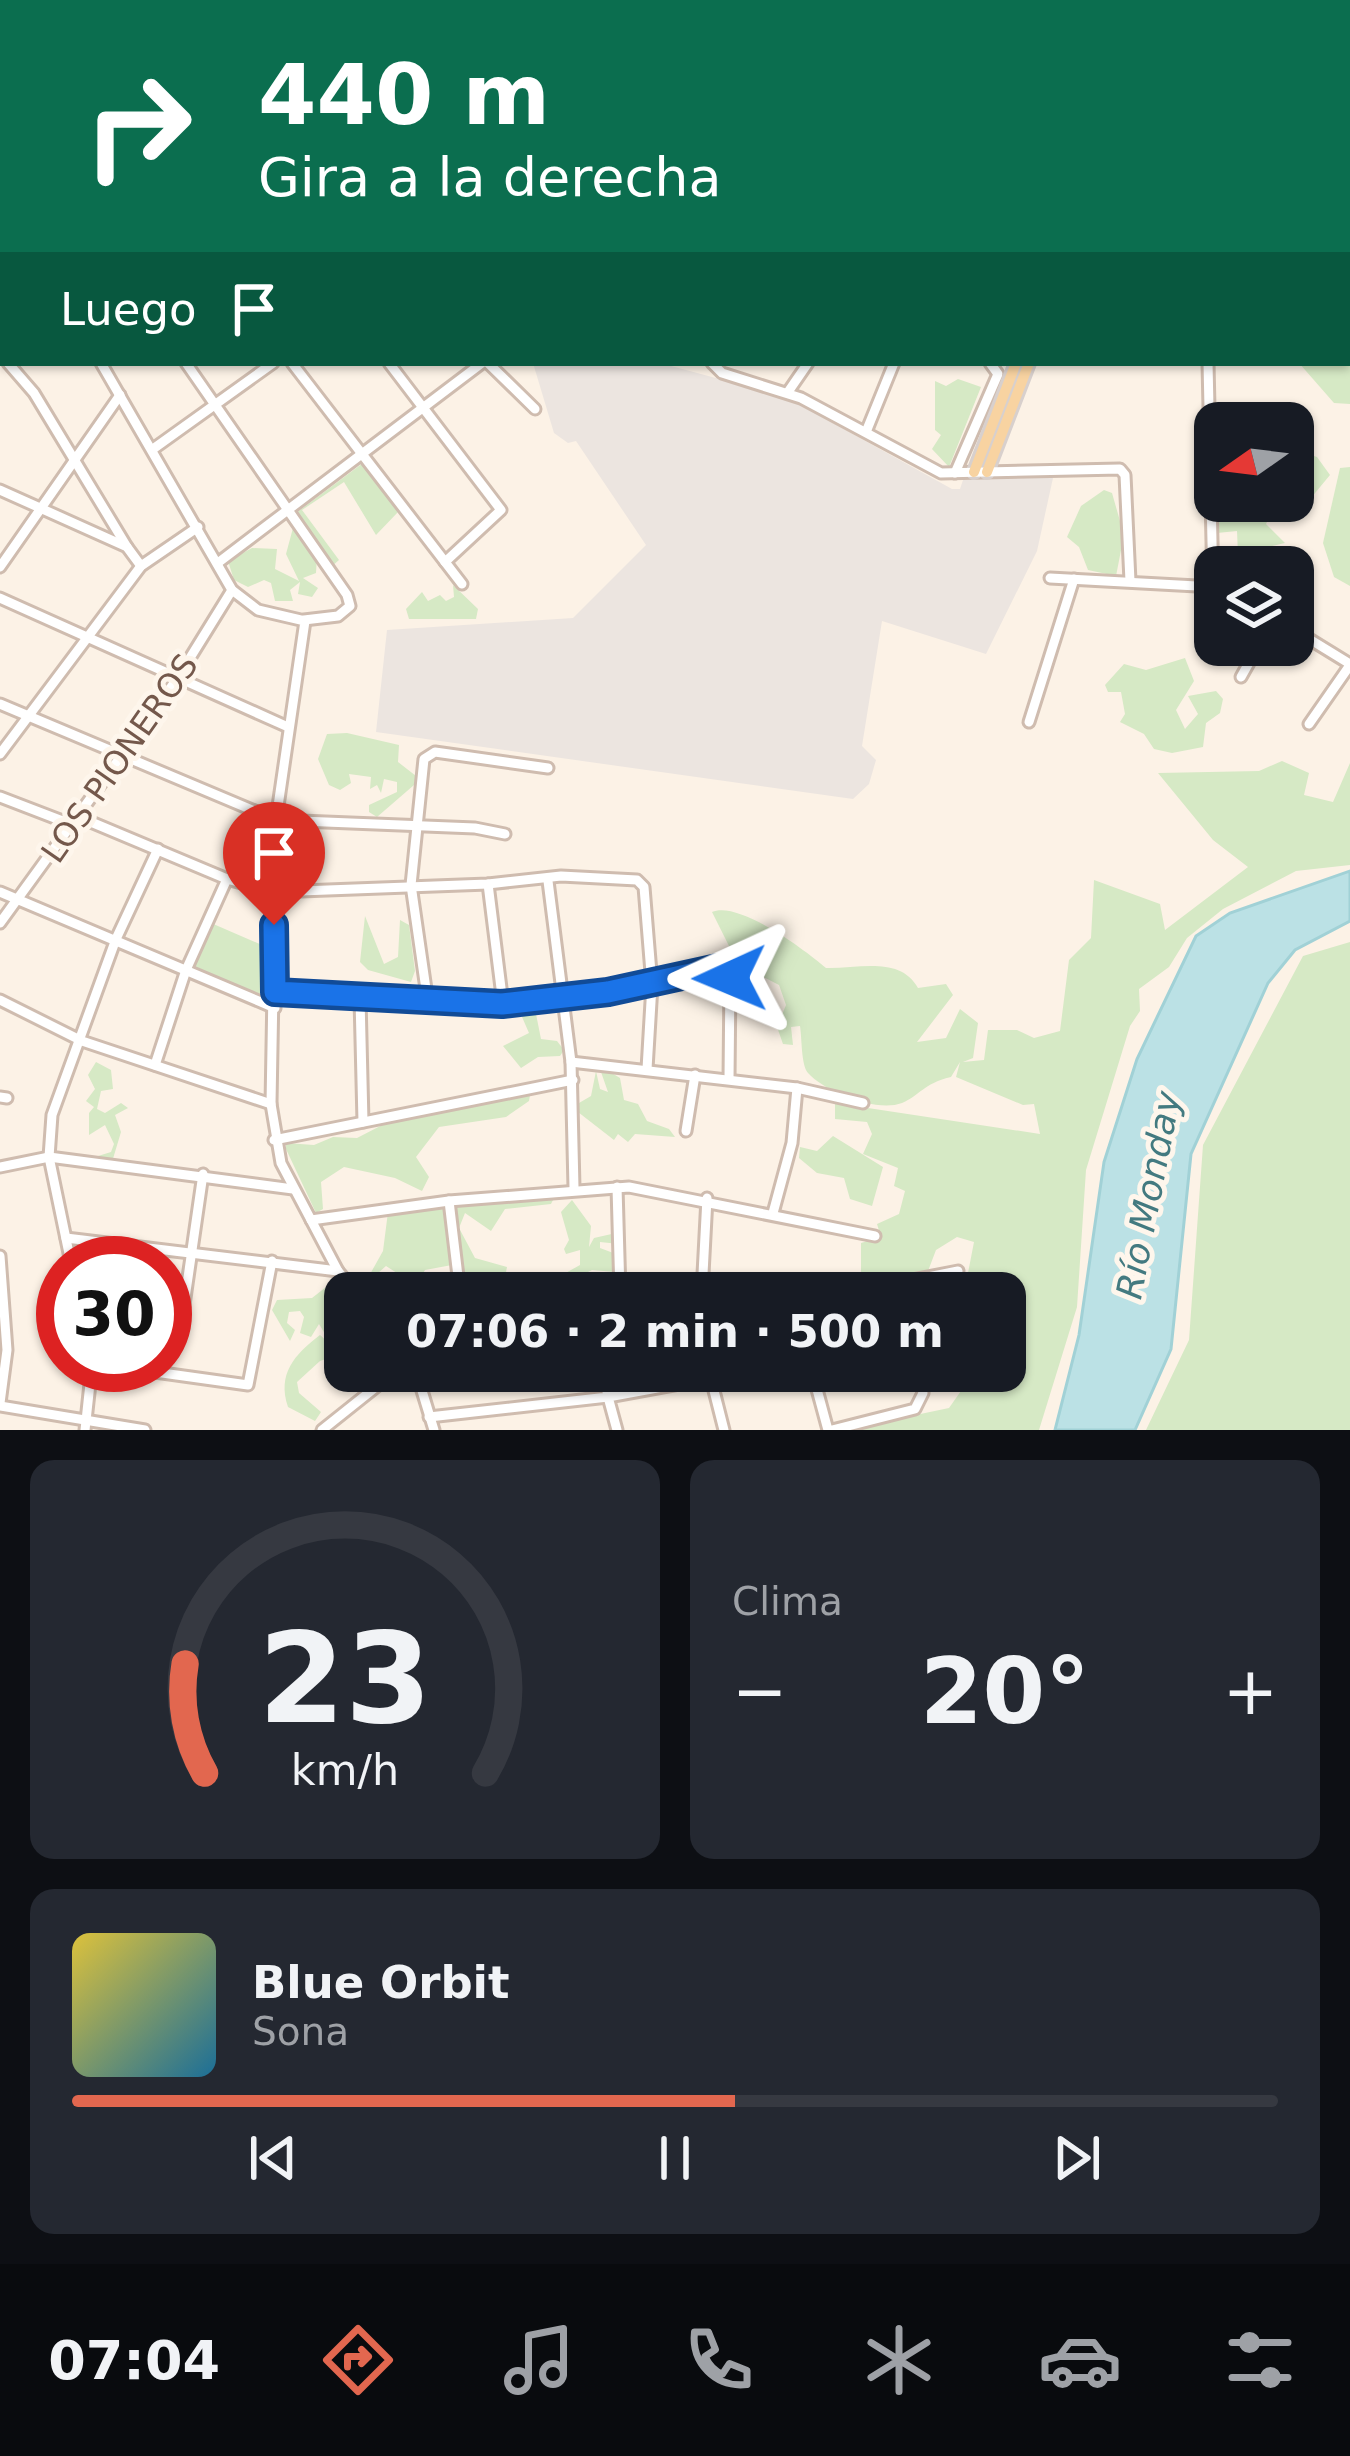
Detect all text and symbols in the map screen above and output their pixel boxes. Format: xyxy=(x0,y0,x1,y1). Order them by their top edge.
text: 440 m xyxy=(258,46,550,144)
icon: right xyxy=(60,48,216,204)
text: Gira a la derecha xyxy=(258,146,722,209)
icon: arrive xyxy=(221,276,287,342)
text: Luego xyxy=(60,283,197,336)
north arrow xyxy=(1194,402,1314,522)
map controls xyxy=(1194,402,1314,666)
button: layers xyxy=(1194,546,1314,666)
street label: LOS PIONEROS xyxy=(33,646,206,870)
pin xyxy=(223,802,325,925)
icon: arrive xyxy=(241,820,307,886)
position arrow xyxy=(667,915,793,1041)
water label: Río Monday xyxy=(1108,1087,1189,1302)
speed limit sign: 30 xyxy=(36,1236,192,1392)
text: 07:06 · 2 min · 500 m xyxy=(406,1305,944,1358)
text: Clima xyxy=(732,1579,843,1624)
text: 23 xyxy=(258,1606,432,1751)
text: 20° xyxy=(920,1639,1090,1744)
text: − xyxy=(732,1653,787,1730)
text: + xyxy=(1223,1653,1278,1730)
text: km/h xyxy=(291,1744,399,1794)
text: Blue Orbit xyxy=(252,1956,510,2009)
text: Sona xyxy=(252,2009,349,2054)
icon: previous xyxy=(240,2125,306,2191)
icon: pause xyxy=(642,2125,708,2191)
icon: next xyxy=(1044,2125,1110,2191)
icon: directions xyxy=(316,2318,400,2402)
icon: music xyxy=(497,2318,581,2402)
icon: phone xyxy=(677,2318,761,2402)
icon: climate xyxy=(857,2318,941,2402)
icon: car xyxy=(1038,2318,1122,2402)
icon: filters xyxy=(1218,2318,1302,2402)
text: 07:04 xyxy=(48,2329,220,2392)

